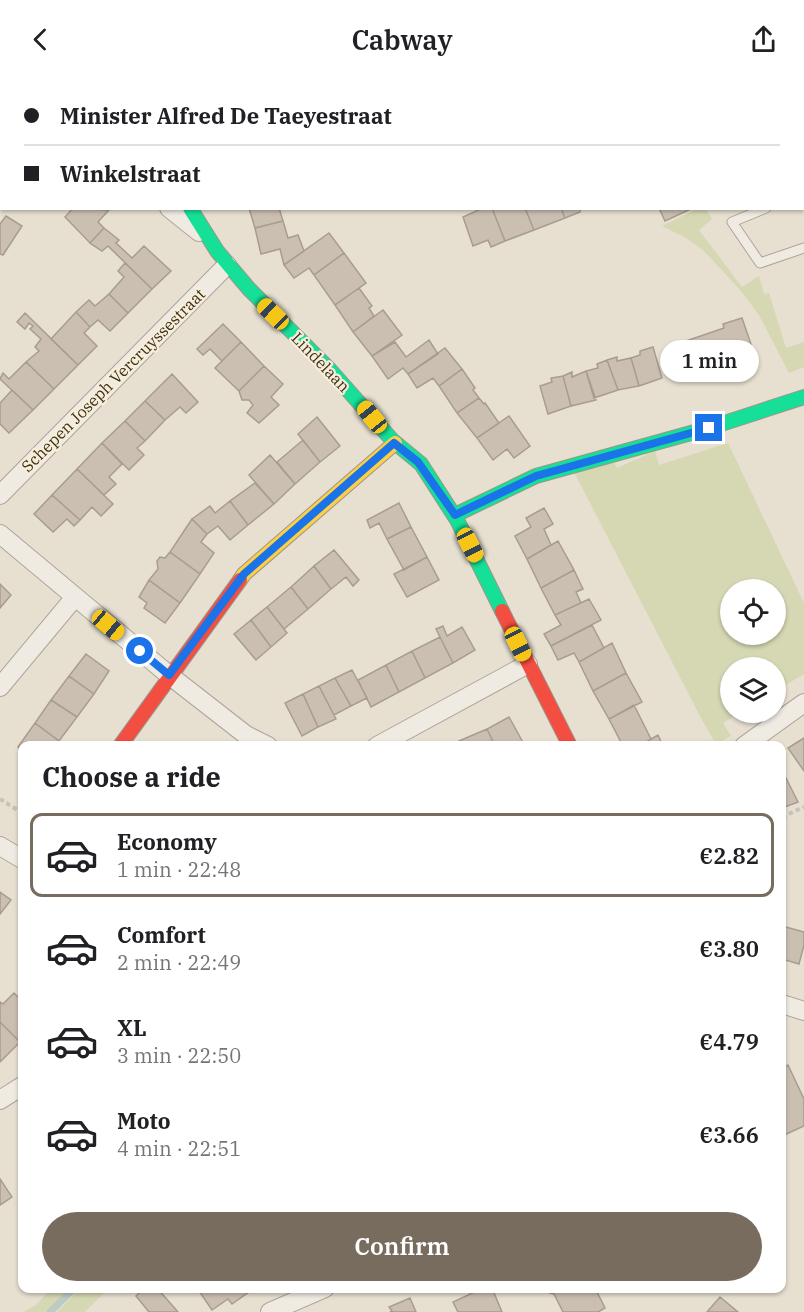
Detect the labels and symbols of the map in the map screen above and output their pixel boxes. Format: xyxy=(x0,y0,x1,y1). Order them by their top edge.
street label: Schepen Joseph Vercruyssestraat xyxy=(17,284,209,476)
car xyxy=(254,295,292,333)
street label: Lindelaan xyxy=(288,328,354,396)
callout: 1 min xyxy=(660,341,758,383)
car xyxy=(354,397,390,437)
route end xyxy=(695,414,722,441)
car xyxy=(454,525,486,565)
car xyxy=(88,607,128,643)
car xyxy=(502,624,534,664)
route start xyxy=(126,637,153,664)

